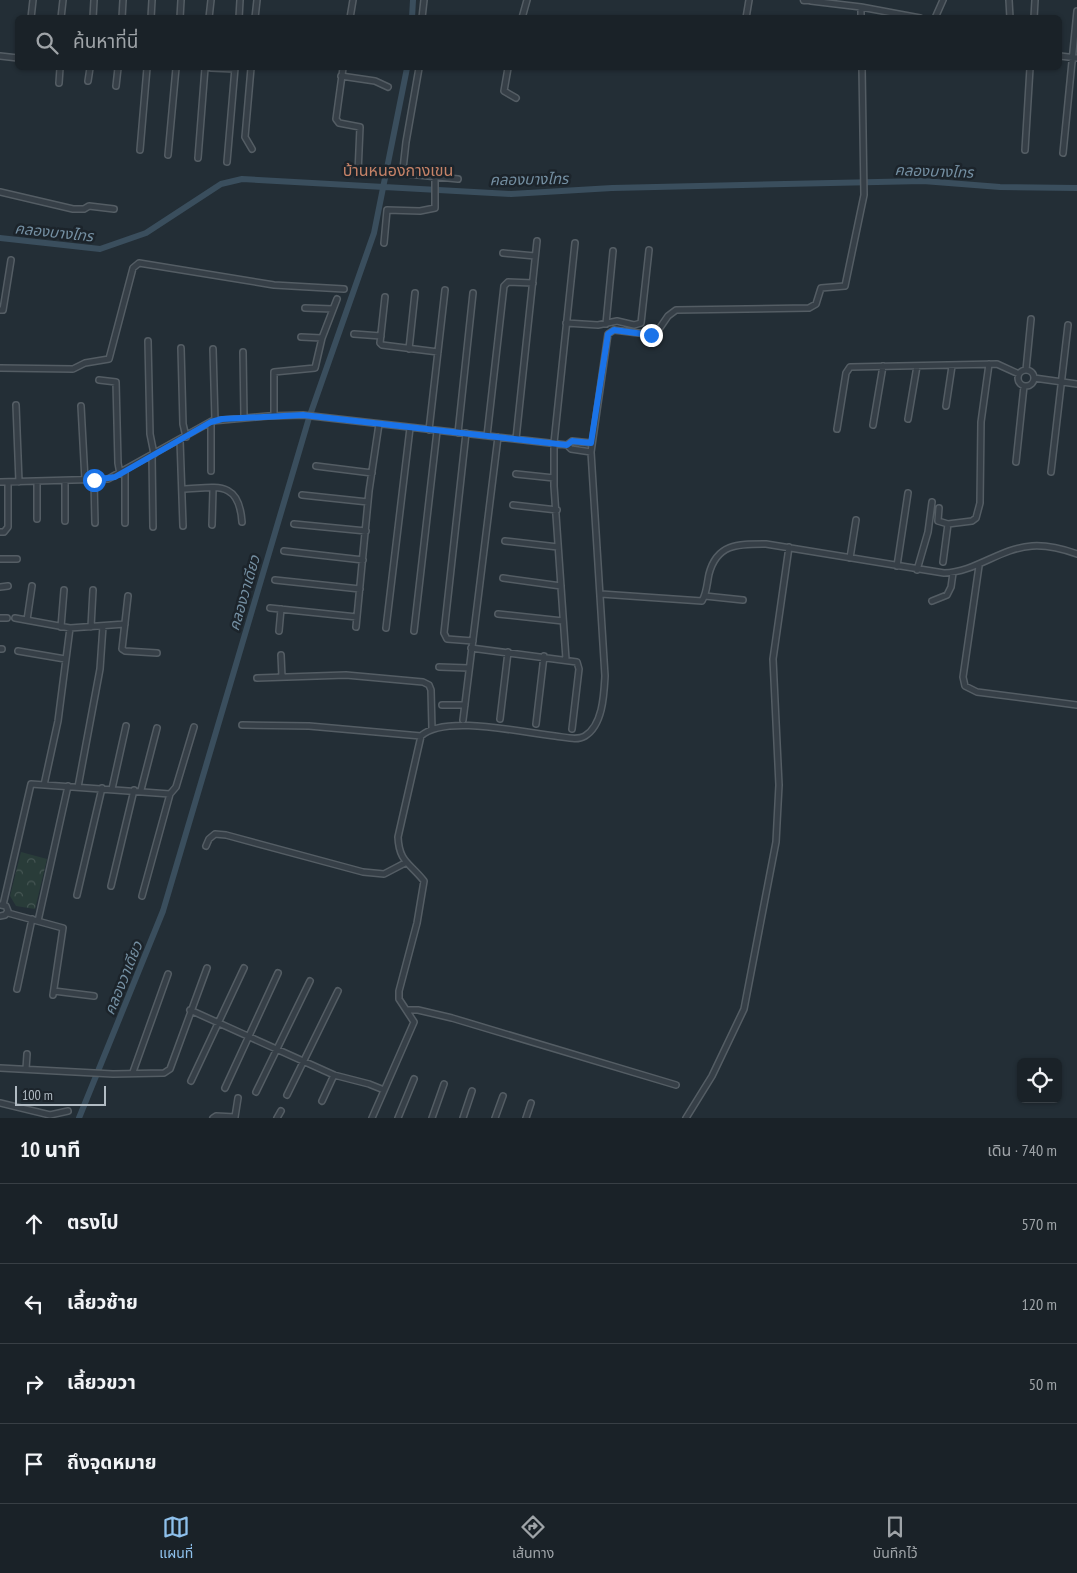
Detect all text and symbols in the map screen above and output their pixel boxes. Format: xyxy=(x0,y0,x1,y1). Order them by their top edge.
search box xyxy=(15,15,1062,70)
icon: search xyxy=(33,29,61,57)
text: ค้นหาที่นี่ xyxy=(73,29,138,53)
district label: บ้านหนองกางเขน xyxy=(343,160,453,180)
water label: คลองบางไทร xyxy=(894,160,975,182)
water label: คลองบางไทร xyxy=(490,169,570,189)
water label: คลองบางไทร xyxy=(14,218,96,246)
route end xyxy=(640,324,663,347)
route start xyxy=(83,469,106,492)
water label: คลองวาเดียว xyxy=(224,552,264,633)
water label: คลองวาเดียว xyxy=(100,938,147,1018)
map controls xyxy=(1017,1058,1062,1103)
button: locate xyxy=(1017,1058,1062,1103)
scale bar xyxy=(15,1083,106,1106)
text: 100 m xyxy=(22,1086,53,1104)
text: 10 นาที xyxy=(20,1136,81,1163)
text: เดิน · 740 m xyxy=(987,1140,1057,1160)
icon: ahead xyxy=(20,1210,48,1238)
text: ตรงไป xyxy=(67,1210,119,1234)
text: 570 m xyxy=(1022,1214,1057,1234)
icon: left xyxy=(20,1290,48,1318)
text: เลี้ยวซ้าย xyxy=(67,1290,138,1314)
text: 120 m xyxy=(1022,1294,1057,1314)
icon: right xyxy=(20,1370,48,1398)
text: เลี้ยวขวา xyxy=(67,1370,136,1394)
text: 50 m xyxy=(1029,1374,1057,1394)
icon: arrive xyxy=(20,1450,48,1478)
text: ถึงจุดหมาย xyxy=(67,1450,157,1474)
tab: แผนที่ xyxy=(159,1513,193,1564)
tab: เส้นทาง xyxy=(512,1513,554,1564)
tab: บันทึกไว้ xyxy=(873,1513,918,1564)

